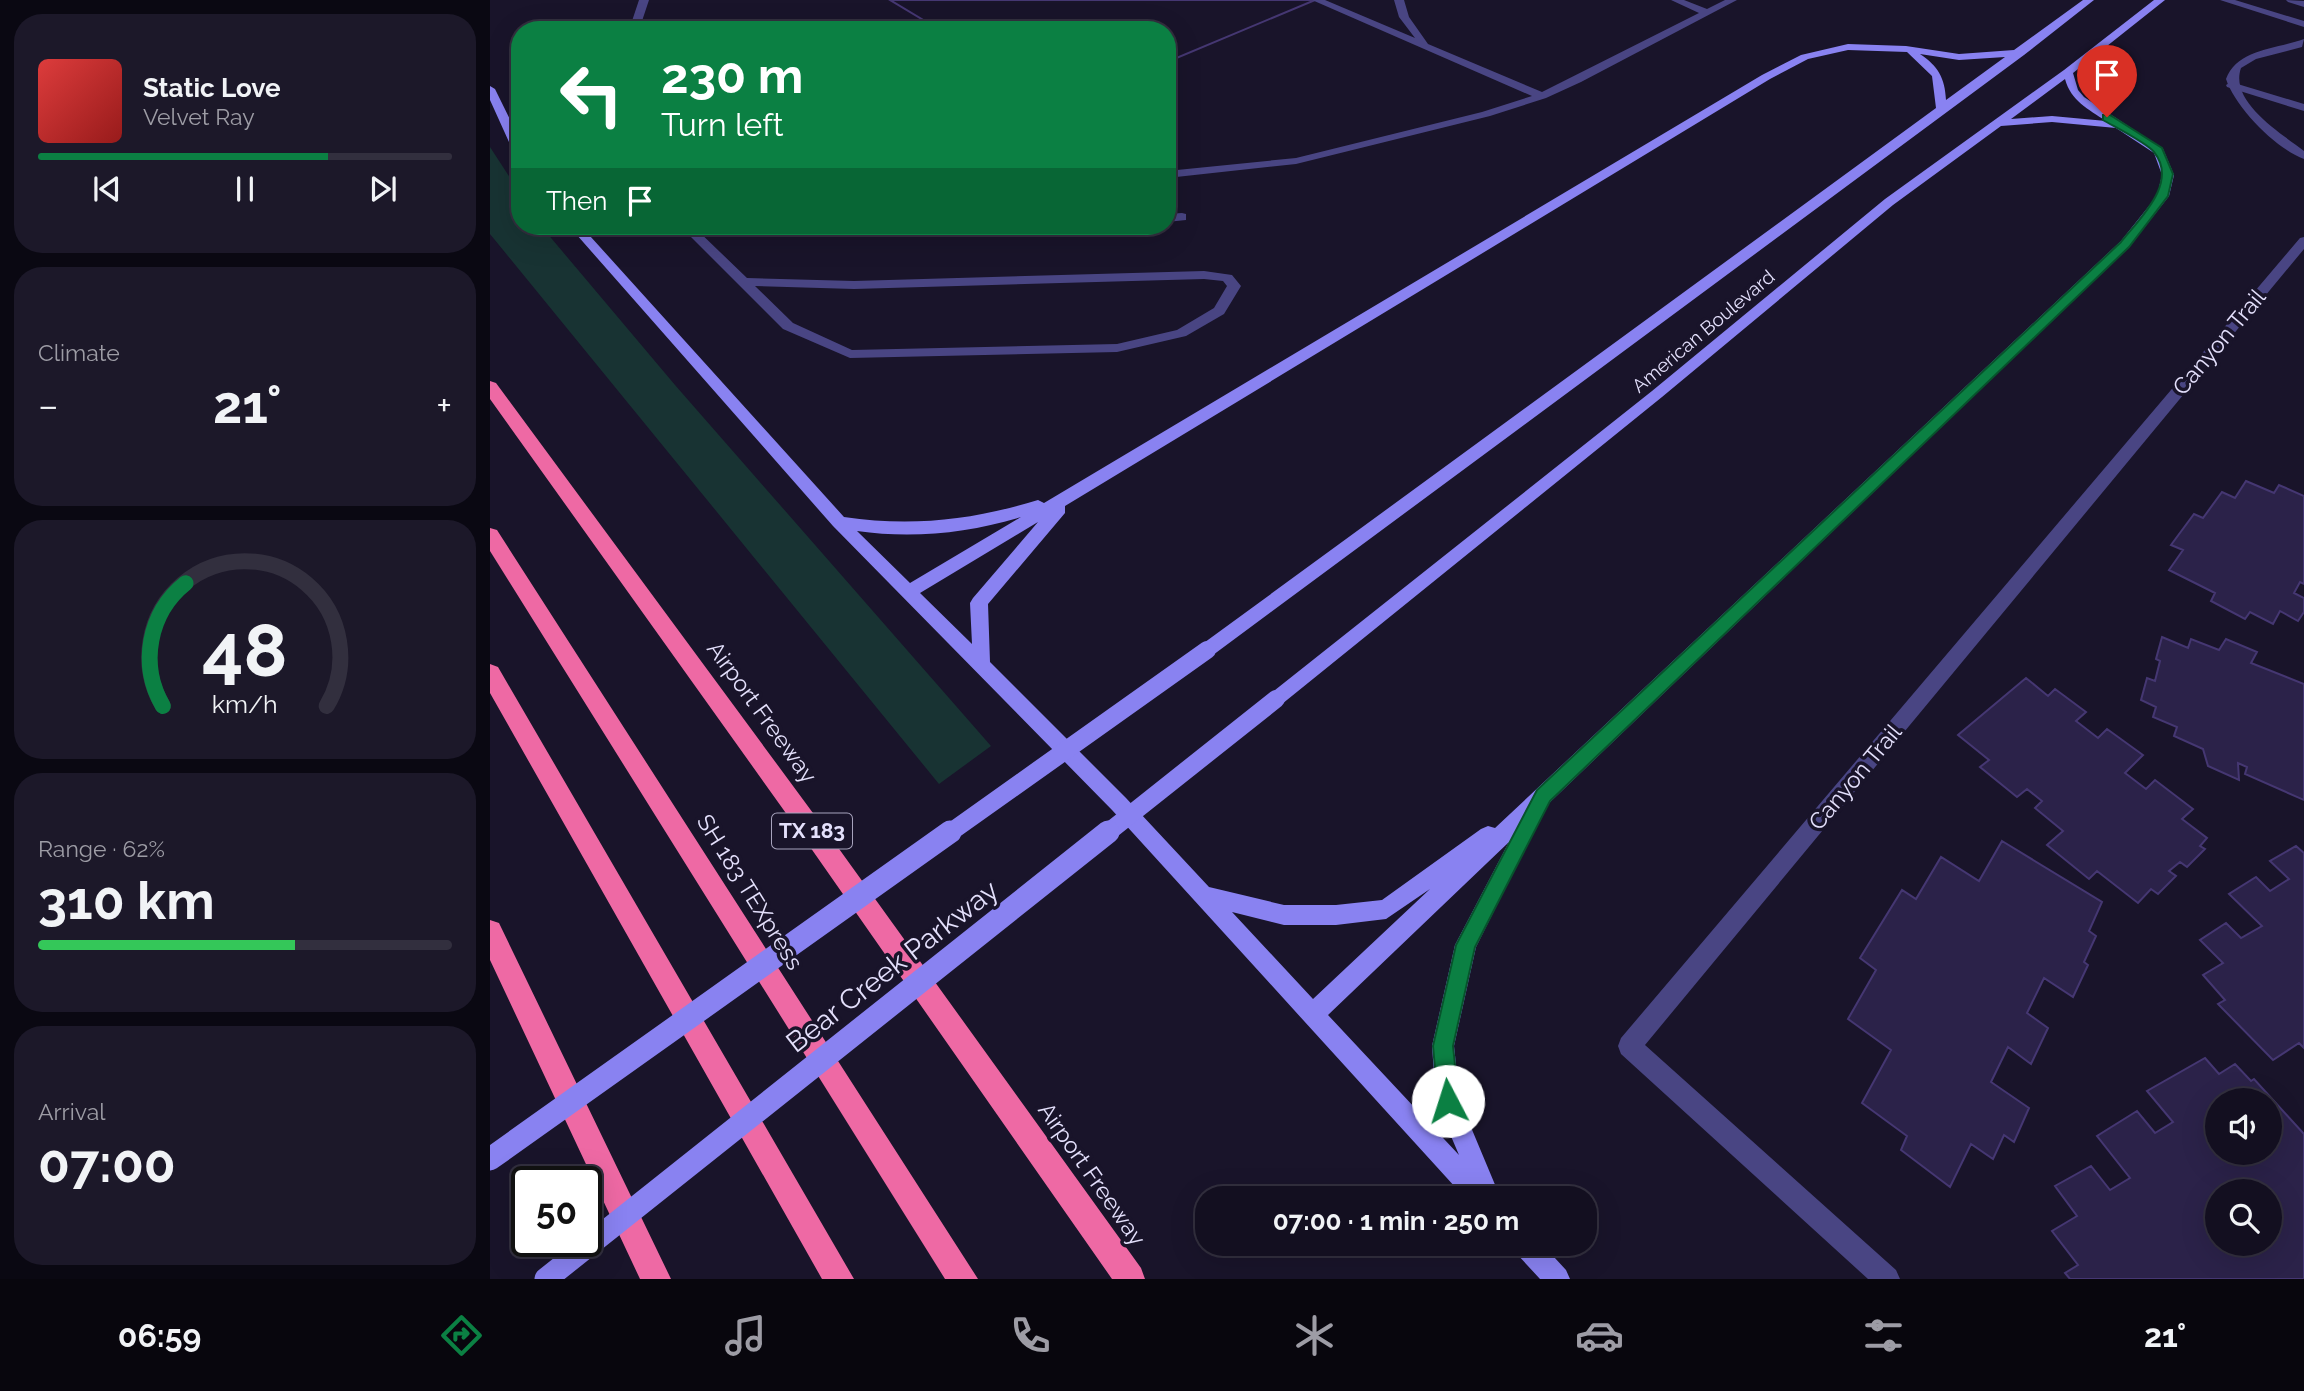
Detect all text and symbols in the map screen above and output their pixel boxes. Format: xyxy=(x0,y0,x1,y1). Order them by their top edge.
pin xyxy=(2077,45,2137,117)
text: 230 m xyxy=(661,47,803,104)
icon: left xyxy=(546,49,637,140)
icon: arrive xyxy=(2088,56,2126,94)
text: Static Love xyxy=(143,73,281,103)
text: Velvet Ray xyxy=(143,103,255,130)
text: Turn left xyxy=(661,106,783,143)
icon: previous xyxy=(88,170,126,208)
icon: pause xyxy=(226,170,264,208)
icon: next xyxy=(364,170,402,208)
icon: arrive xyxy=(621,182,659,220)
text: Then xyxy=(546,186,607,216)
street label: American Boulevard xyxy=(1627,265,1779,397)
street label: Canyon Trail xyxy=(2167,283,2271,400)
text: Climate xyxy=(38,339,120,366)
text: 21° xyxy=(213,374,282,435)
text: − xyxy=(38,383,58,428)
text: + xyxy=(436,383,452,428)
text: 48 xyxy=(202,608,288,693)
street label: Airport Freeway xyxy=(702,636,823,788)
text: km/h xyxy=(212,688,278,718)
street label: Canyon Trail xyxy=(1803,718,1907,835)
street label: SH 183 TEXpress xyxy=(692,809,809,974)
road number: TX 183 xyxy=(772,814,852,848)
text: Range · 62% xyxy=(38,835,165,862)
text: 310 km xyxy=(38,870,215,931)
street label: Bear Creek Parkway xyxy=(780,873,1005,1059)
position arrow xyxy=(1411,1064,1485,1138)
map controls xyxy=(2205,1088,2282,1256)
button: sound xyxy=(2205,1088,2282,1165)
street label: Airport Freeway xyxy=(1033,1097,1152,1250)
text: Arrival xyxy=(38,1098,105,1125)
text: 07:00 xyxy=(38,1133,176,1194)
speed limit sign: 50 xyxy=(511,1166,602,1257)
button: search xyxy=(2205,1179,2282,1256)
text: 07:00 · 1 min · 250 m xyxy=(1273,1206,1519,1236)
icon: directions xyxy=(437,1311,486,1360)
icon: music xyxy=(721,1311,770,1360)
icon: phone xyxy=(1006,1311,1055,1360)
icon: climate xyxy=(1290,1311,1339,1360)
icon: car xyxy=(1575,1311,1624,1360)
icon: filters xyxy=(1859,1311,1908,1360)
text: 06:59 xyxy=(118,1317,201,1354)
text: 21° xyxy=(2144,1317,2186,1354)

